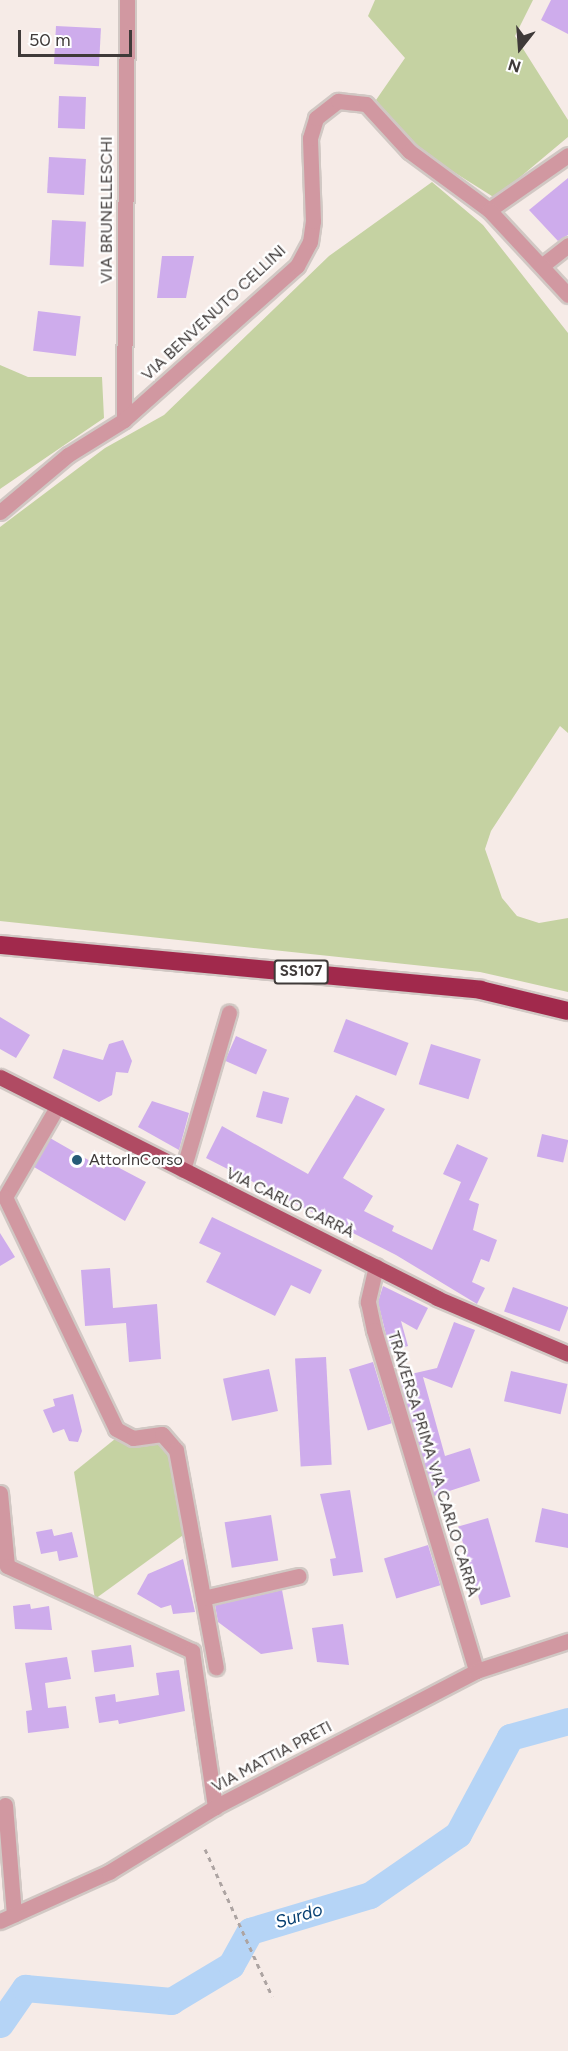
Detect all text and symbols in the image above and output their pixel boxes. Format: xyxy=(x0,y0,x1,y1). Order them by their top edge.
scale bar xyxy=(21,18,135,56)
north arrow xyxy=(490,18,550,78)
text: 50 m xyxy=(29,29,71,51)
text: N xyxy=(506,55,523,77)
street label: VIA BRUNELLESCHI xyxy=(97,137,117,283)
street label: VIA BENVENUTO CELLINI xyxy=(138,241,290,385)
road number: SS107 xyxy=(272,960,330,984)
place label: AttorInCorso xyxy=(89,1150,183,1170)
marker: AttorInCorso xyxy=(70,1153,84,1167)
street label: VIA CARLO CARRÀ xyxy=(223,1164,357,1242)
street label: TRAVERSA PRIMA VIA CARLO CARRÀ xyxy=(383,1329,483,1599)
street label: VIA MATTIA PRETI xyxy=(209,1717,335,1797)
water label: Surdo xyxy=(273,1899,325,1933)

